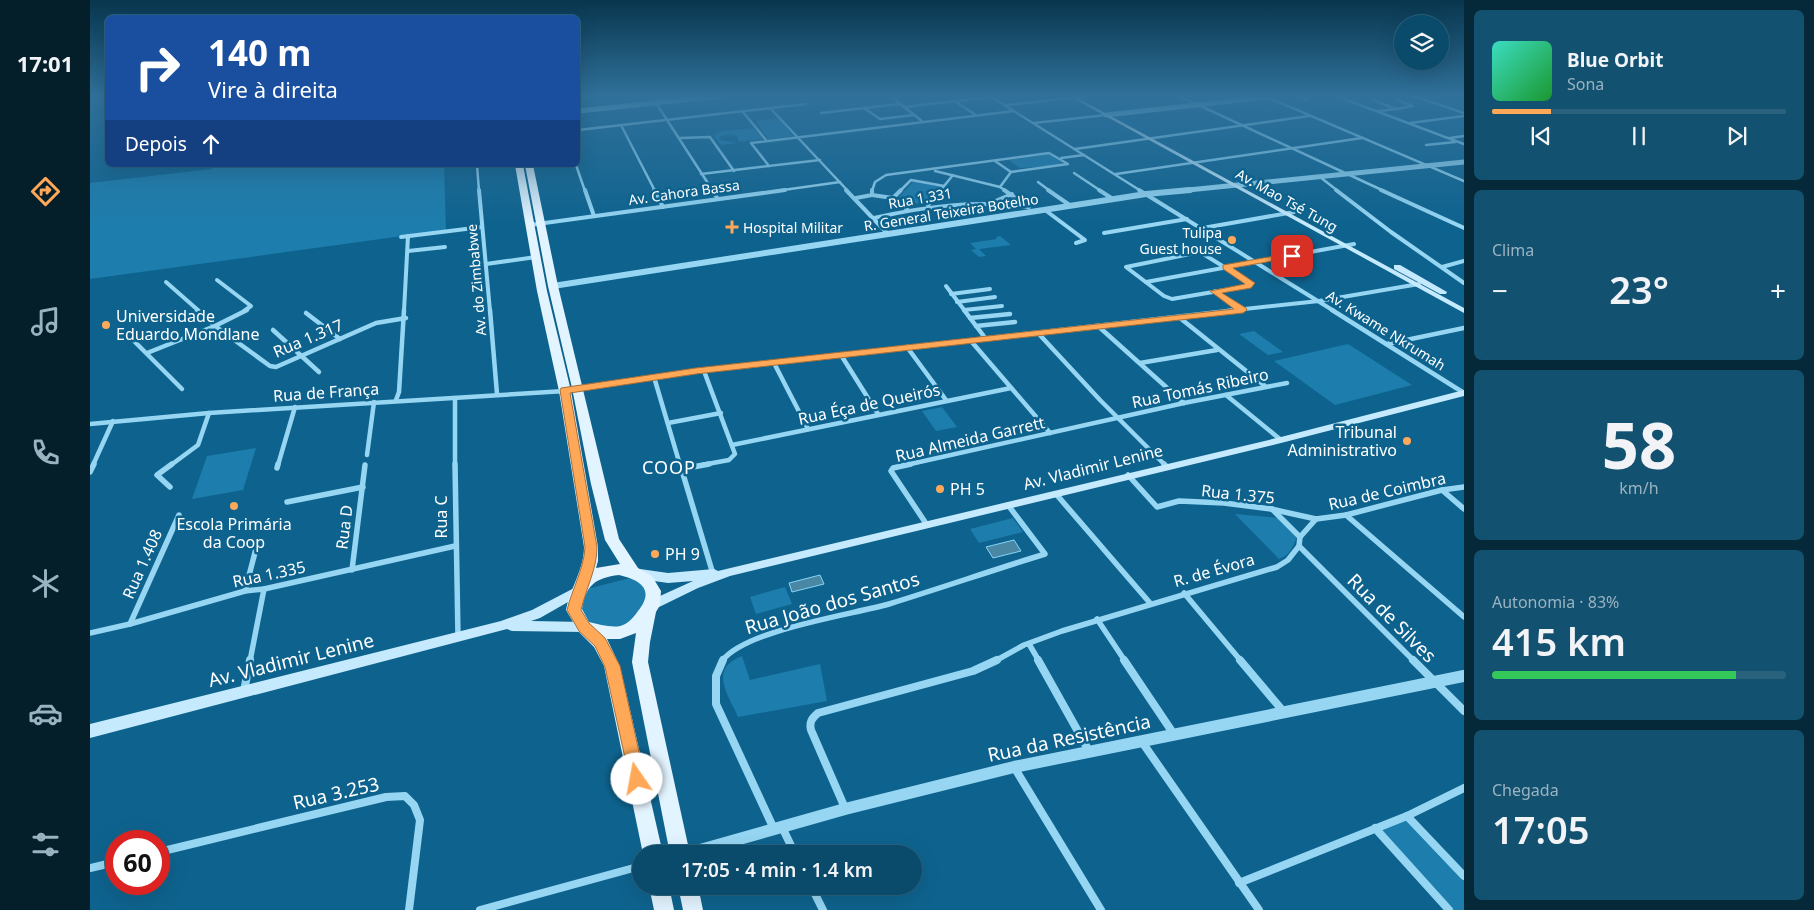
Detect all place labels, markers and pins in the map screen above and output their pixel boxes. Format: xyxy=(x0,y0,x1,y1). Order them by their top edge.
place label: Hospital Militar xyxy=(743,218,843,237)
marker: Hospital Militar xyxy=(725,220,739,234)
place label: Tulipa Guest house xyxy=(1139,223,1222,258)
marker: Tulipa Guest house xyxy=(1226,234,1238,246)
pin xyxy=(1271,235,1313,277)
place label: Universidade Eduardo Mondlane xyxy=(116,305,260,345)
marker: Universidade Eduardo Mondlane xyxy=(100,319,112,331)
place label: Tribunal Administrativo xyxy=(1287,421,1397,461)
marker: Tribunal Administrativo xyxy=(1401,435,1413,447)
place label: PH 5 xyxy=(950,478,985,500)
marker: PH 5 xyxy=(934,483,946,495)
marker: Escola Primária da Coop xyxy=(228,500,240,512)
place label: Escola Primária da Coop xyxy=(176,513,292,553)
place label: PH 9 xyxy=(665,543,700,565)
marker: PH 9 xyxy=(649,548,661,560)

